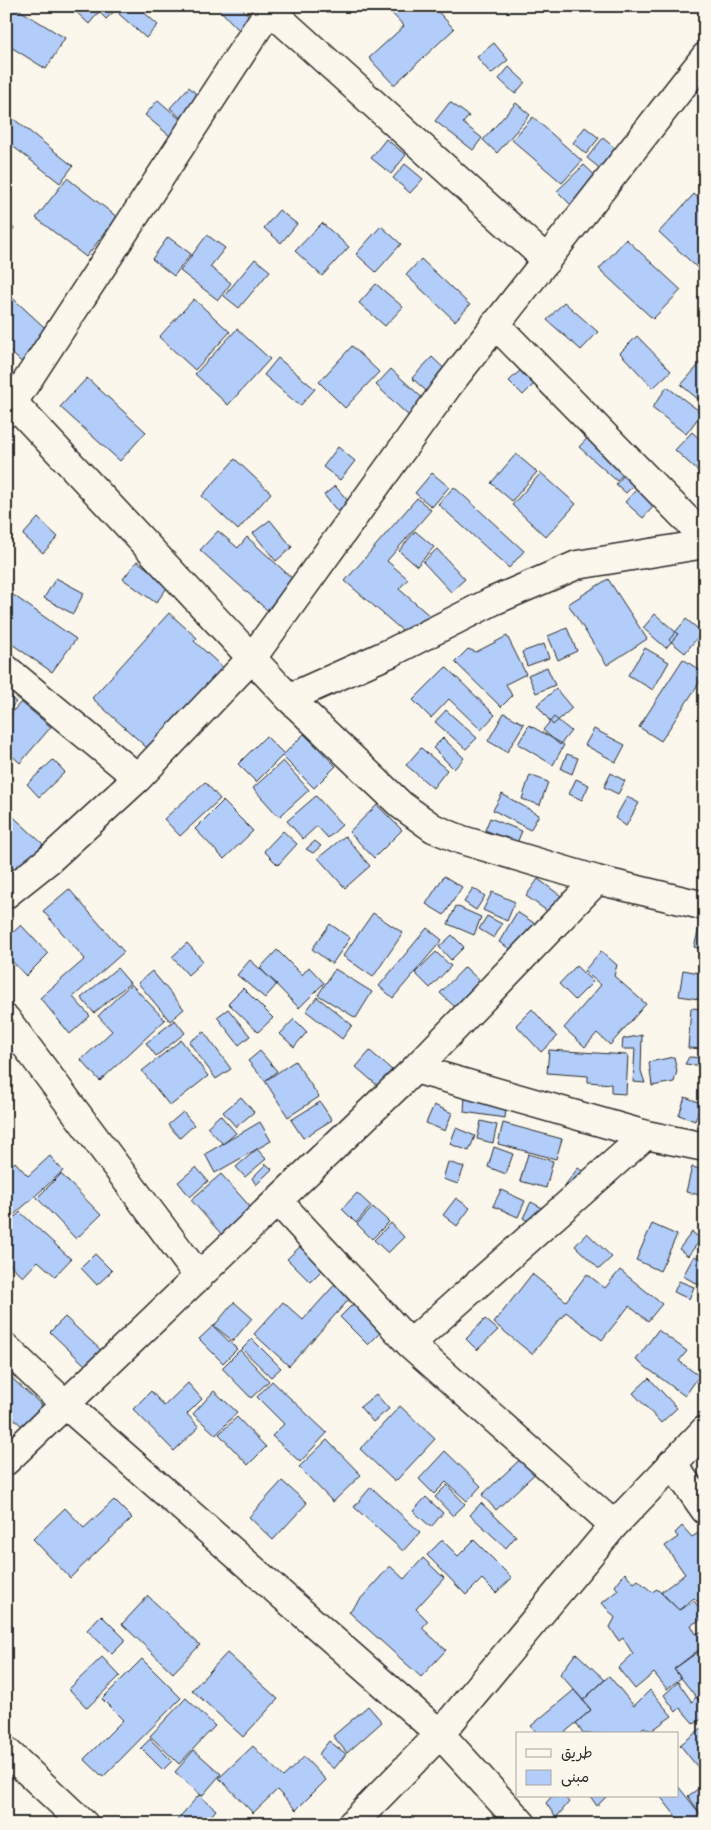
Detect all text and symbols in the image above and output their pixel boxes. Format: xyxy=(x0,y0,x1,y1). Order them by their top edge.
legend xyxy=(516,1732,678,1798)
text: طريق xyxy=(561,1746,593,1764)
text: مبنى xyxy=(561,1770,589,1788)

